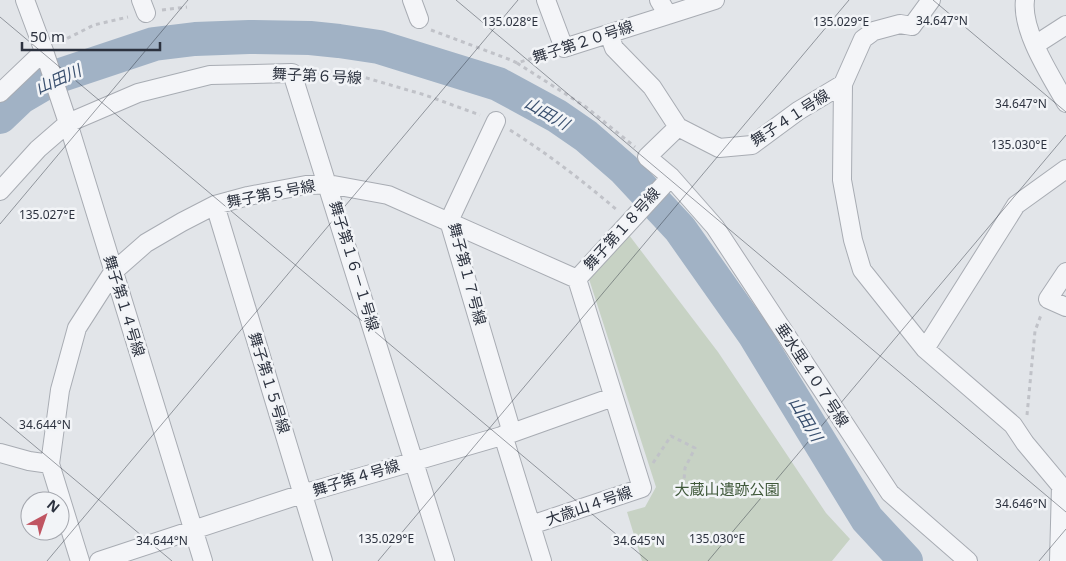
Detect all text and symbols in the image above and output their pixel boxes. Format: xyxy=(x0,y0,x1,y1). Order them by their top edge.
text: 34.647°N xyxy=(916,12,968,29)
text: 135.028°E xyxy=(482,13,538,30)
text: 135.029°E xyxy=(813,13,869,30)
street label: 舞子第２０号線 xyxy=(530,15,636,67)
scale bar xyxy=(22,20,160,52)
text: 50 m xyxy=(30,26,65,46)
water label: 山田川 xyxy=(32,58,86,99)
street label: 舞子第６号線 xyxy=(272,63,363,87)
street label: 舞子４１号線 xyxy=(746,84,833,150)
water label: 山田川 xyxy=(521,91,575,136)
text: 34.647°N xyxy=(995,95,1047,112)
text: 135.030°E xyxy=(991,136,1047,153)
street label: 舞子第５号線 xyxy=(225,175,317,211)
street label: 舞子第１８号線 xyxy=(579,183,664,274)
street label: 舞子第１６－１号線 xyxy=(326,198,384,333)
text: 135.027°E xyxy=(19,206,75,223)
street label: 舞子第１７号線 xyxy=(445,220,491,327)
street label: 舞子第１４号線 xyxy=(100,253,150,359)
street label: 垂水里４０７号線 xyxy=(772,319,854,430)
street label: 舞子第１５号線 xyxy=(245,330,295,436)
water label: 山田川 xyxy=(784,393,829,447)
text: 34.644°N xyxy=(19,416,71,433)
street label: 舞子第４号線 xyxy=(310,454,402,500)
park label: 大蔵山遺跡公園 xyxy=(674,479,780,499)
street label: 大歳山４号線 xyxy=(543,481,634,529)
north arrow xyxy=(20,491,70,541)
text: N xyxy=(43,495,64,517)
text: 34.646°N xyxy=(995,495,1047,512)
text: 135.029°E xyxy=(358,530,414,547)
text: 135.030°E xyxy=(689,530,745,547)
text: 34.644°N xyxy=(136,532,188,549)
text: 34.645°N xyxy=(613,532,665,549)

